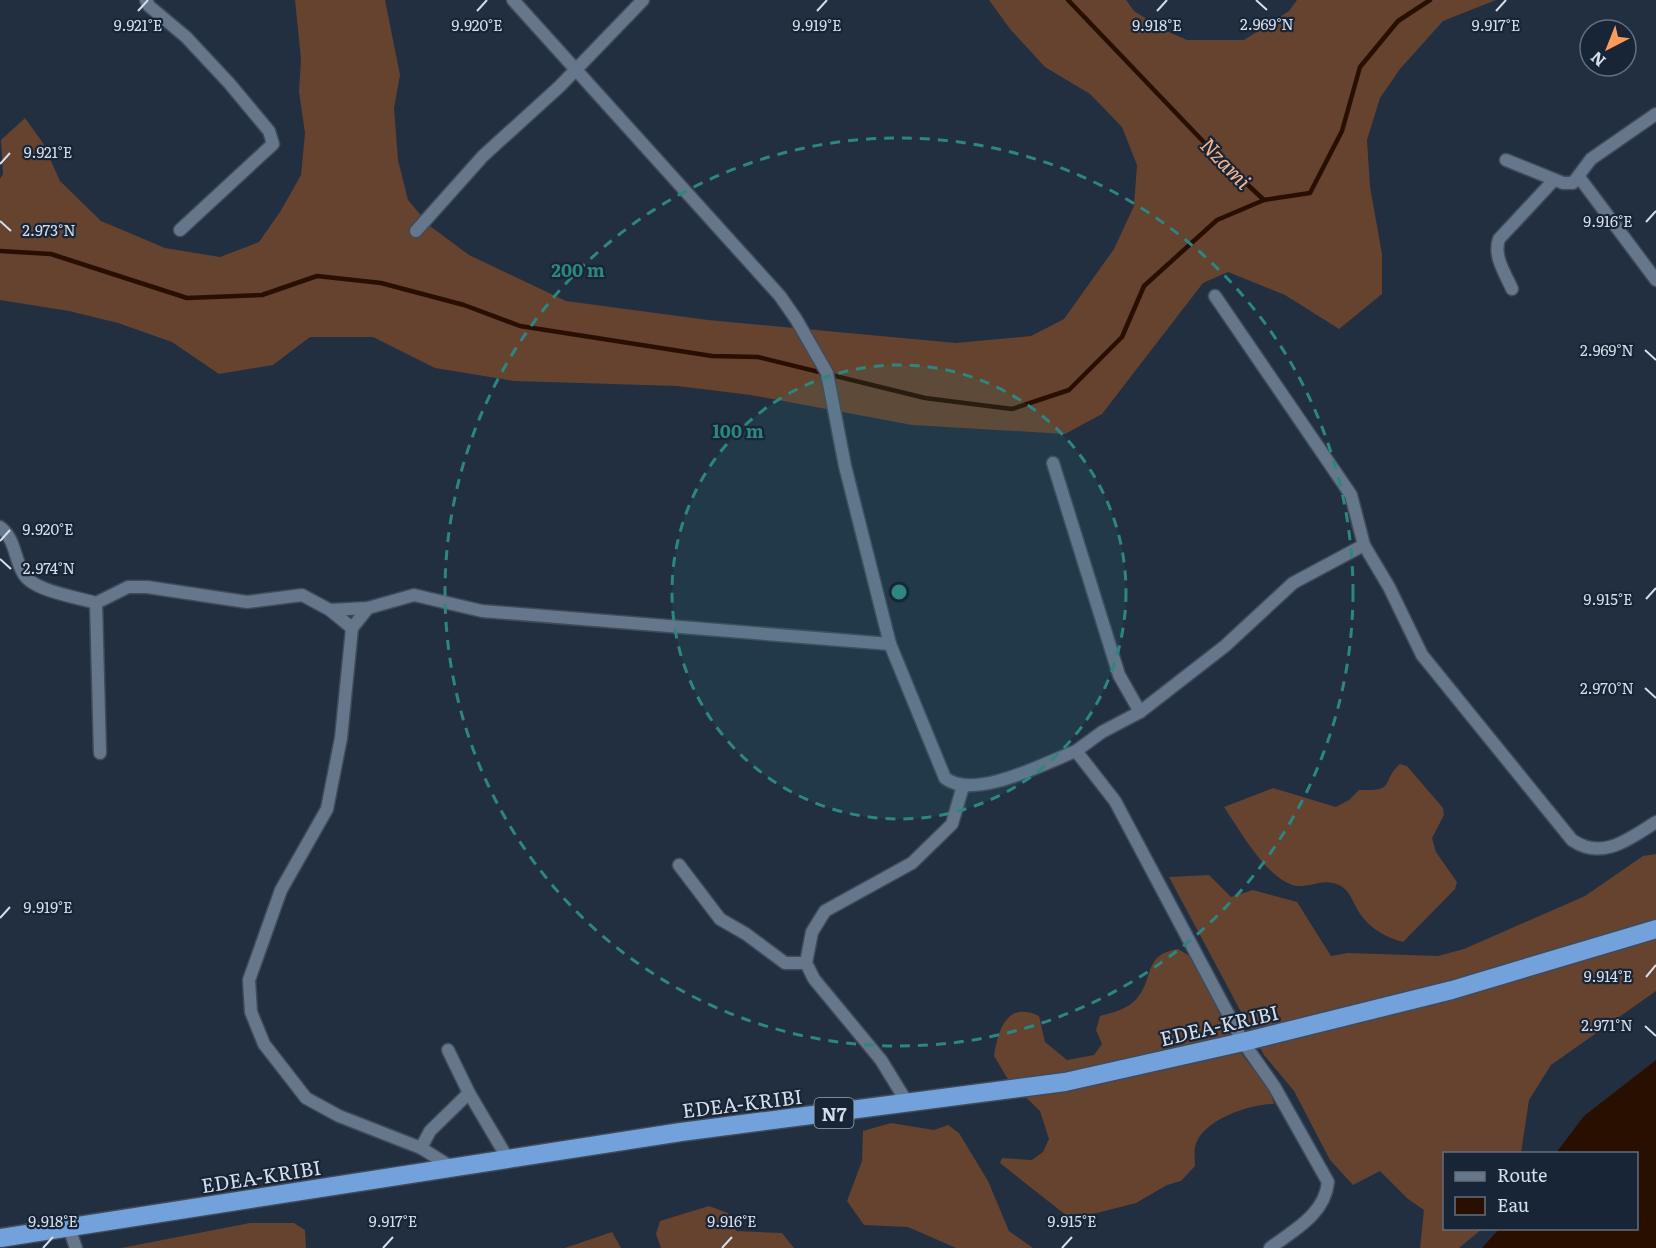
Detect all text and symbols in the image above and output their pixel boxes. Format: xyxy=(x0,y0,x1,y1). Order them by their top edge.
text: 2.969°N xyxy=(1240,12,1294,35)
text: 9.921°E xyxy=(114,13,162,36)
text: 9.920°E xyxy=(451,13,503,36)
text: 9.919°E xyxy=(792,13,842,36)
text: 9.918°E xyxy=(1132,13,1182,36)
text: 9.917°E xyxy=(1472,13,1520,36)
north arrow xyxy=(1578,18,1638,78)
text: N xyxy=(1584,46,1610,73)
water label: Nzami xyxy=(1194,129,1260,195)
text: 9.921°E xyxy=(24,140,72,163)
text: 9.916°E xyxy=(1583,209,1633,232)
text: 2.973°N xyxy=(22,218,76,241)
text: 200 m xyxy=(551,256,605,283)
text: 2.969°N xyxy=(1580,338,1634,361)
text: 100 m xyxy=(712,417,764,444)
text: 9.920°E xyxy=(22,517,74,540)
text: 2.974°N xyxy=(23,556,75,579)
centre of rings xyxy=(889,582,909,602)
text: 9.915°E xyxy=(1584,587,1632,610)
text: 2.970°N xyxy=(1580,676,1634,699)
text: 9.919°E xyxy=(23,895,73,918)
text: 9.914°E xyxy=(1584,964,1632,987)
street label: EDEA-KRIBI xyxy=(1157,996,1281,1052)
text: 2.971°N xyxy=(1581,1013,1633,1036)
street label: EDEA-KRIBI xyxy=(680,1080,804,1124)
road number: N7 xyxy=(814,1098,854,1128)
street label: EDEA-KRIBI xyxy=(199,1151,323,1199)
legend xyxy=(1443,1152,1638,1230)
text: Route xyxy=(1497,1161,1547,1188)
text: Eau xyxy=(1497,1191,1529,1218)
text: 9.918°E xyxy=(28,1209,78,1232)
text: 9.917°E xyxy=(369,1209,417,1232)
text: 9.916°E xyxy=(707,1209,757,1232)
text: 9.915°E xyxy=(1048,1209,1096,1232)

